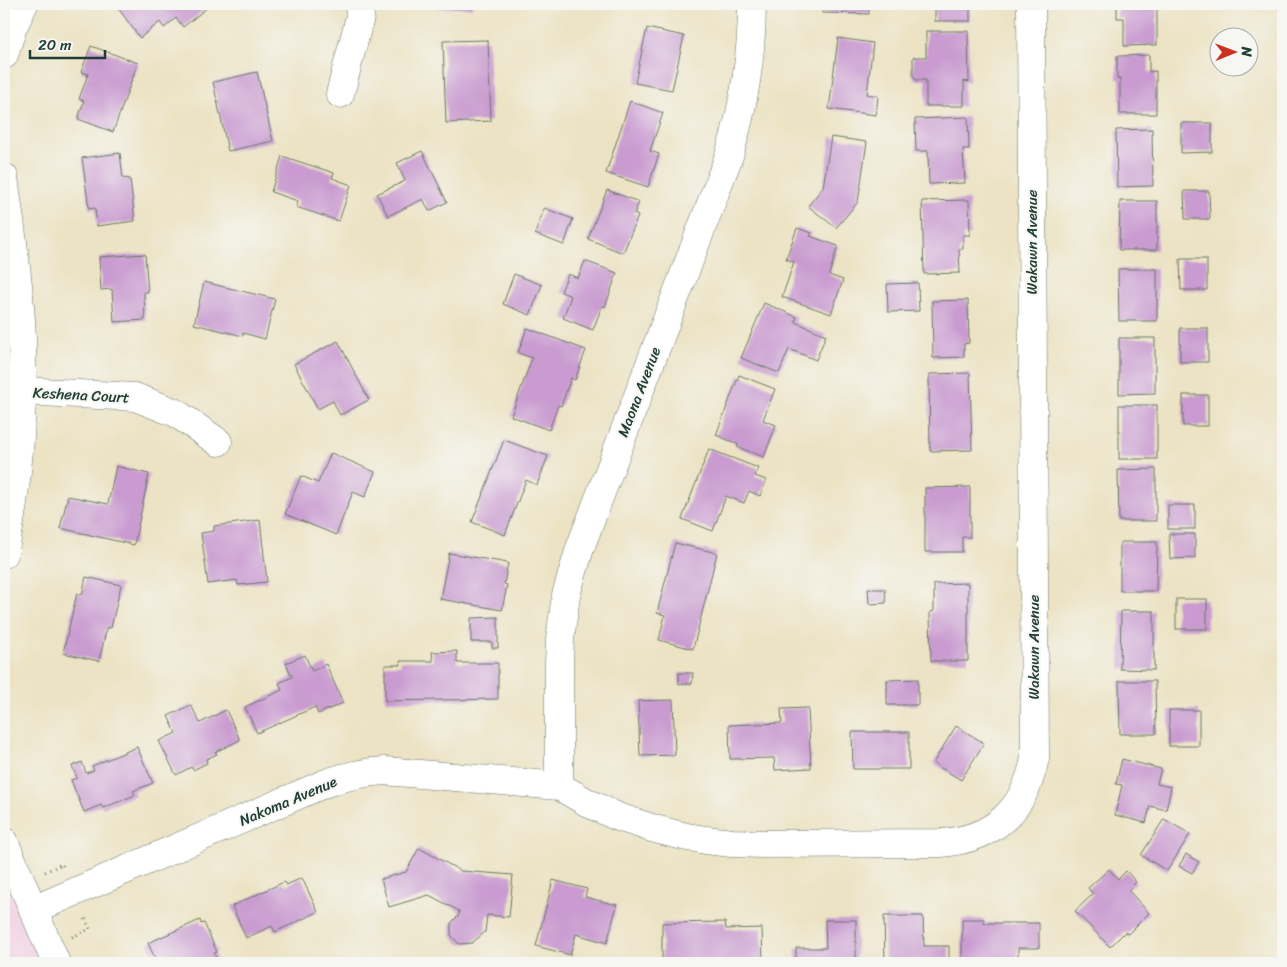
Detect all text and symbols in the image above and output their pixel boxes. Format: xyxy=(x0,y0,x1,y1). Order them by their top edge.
scale bar xyxy=(30,28,105,60)
north arrow xyxy=(1210,28,1260,78)
text: 20 m xyxy=(38,32,72,58)
text: N xyxy=(1234,46,1259,57)
street label: Wakawn Avenue xyxy=(1019,189,1045,294)
street label: Maona Avenue xyxy=(610,343,668,441)
street label: Keshena Court xyxy=(32,379,130,411)
street label: Wakawn Avenue xyxy=(1021,594,1047,699)
street label: Nakoma Avenue xyxy=(235,769,341,833)

